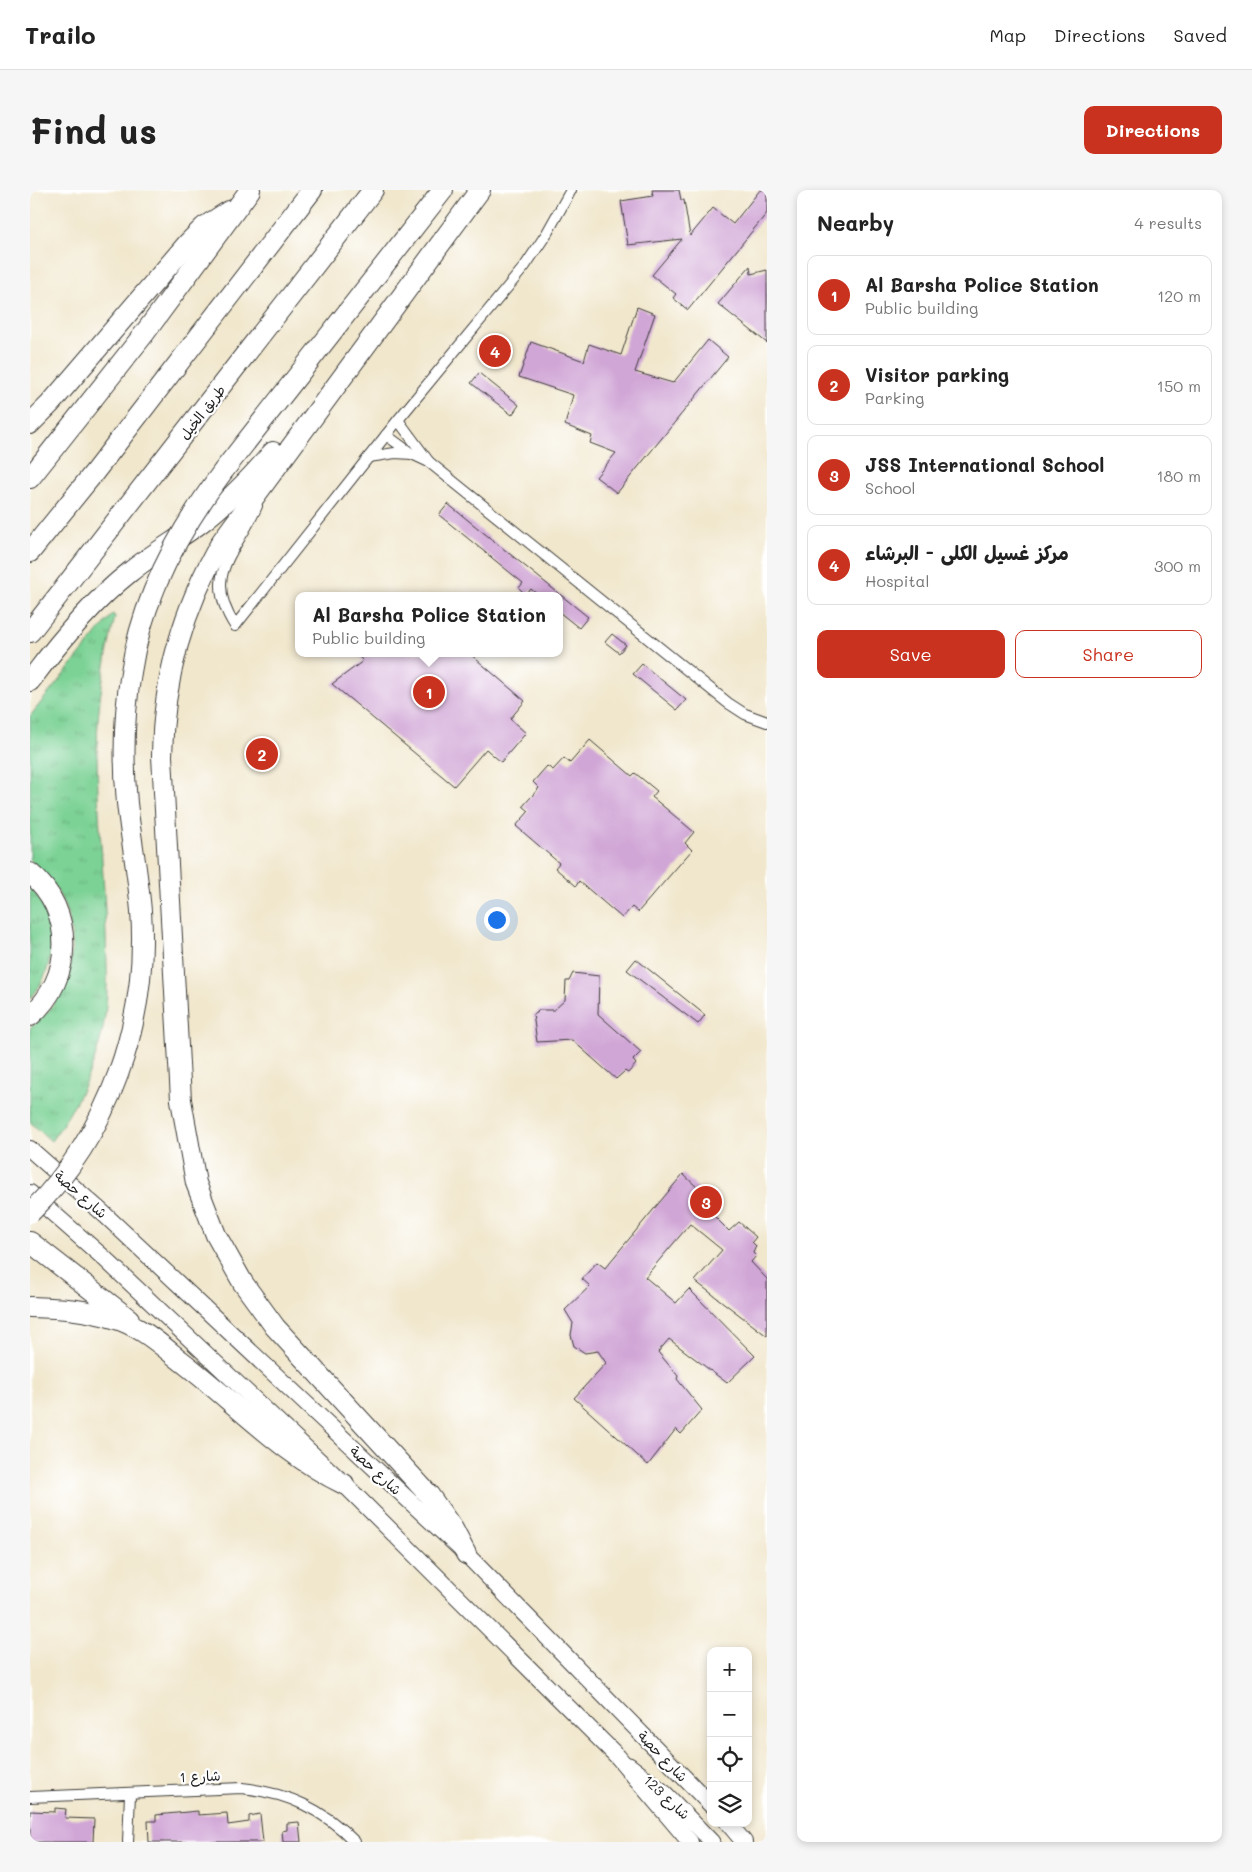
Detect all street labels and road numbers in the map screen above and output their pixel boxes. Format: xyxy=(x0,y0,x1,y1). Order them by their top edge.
street label: طريق الخيل xyxy=(175,381,229,443)
street label: شارع حصة xyxy=(50,1166,111,1223)
street label: شارع حصة xyxy=(345,1441,406,1500)
street label: شارع حصة xyxy=(633,1726,692,1786)
street label: شارع 1 xyxy=(179,1765,221,1788)
street label: شارع 123 xyxy=(639,1771,694,1824)

